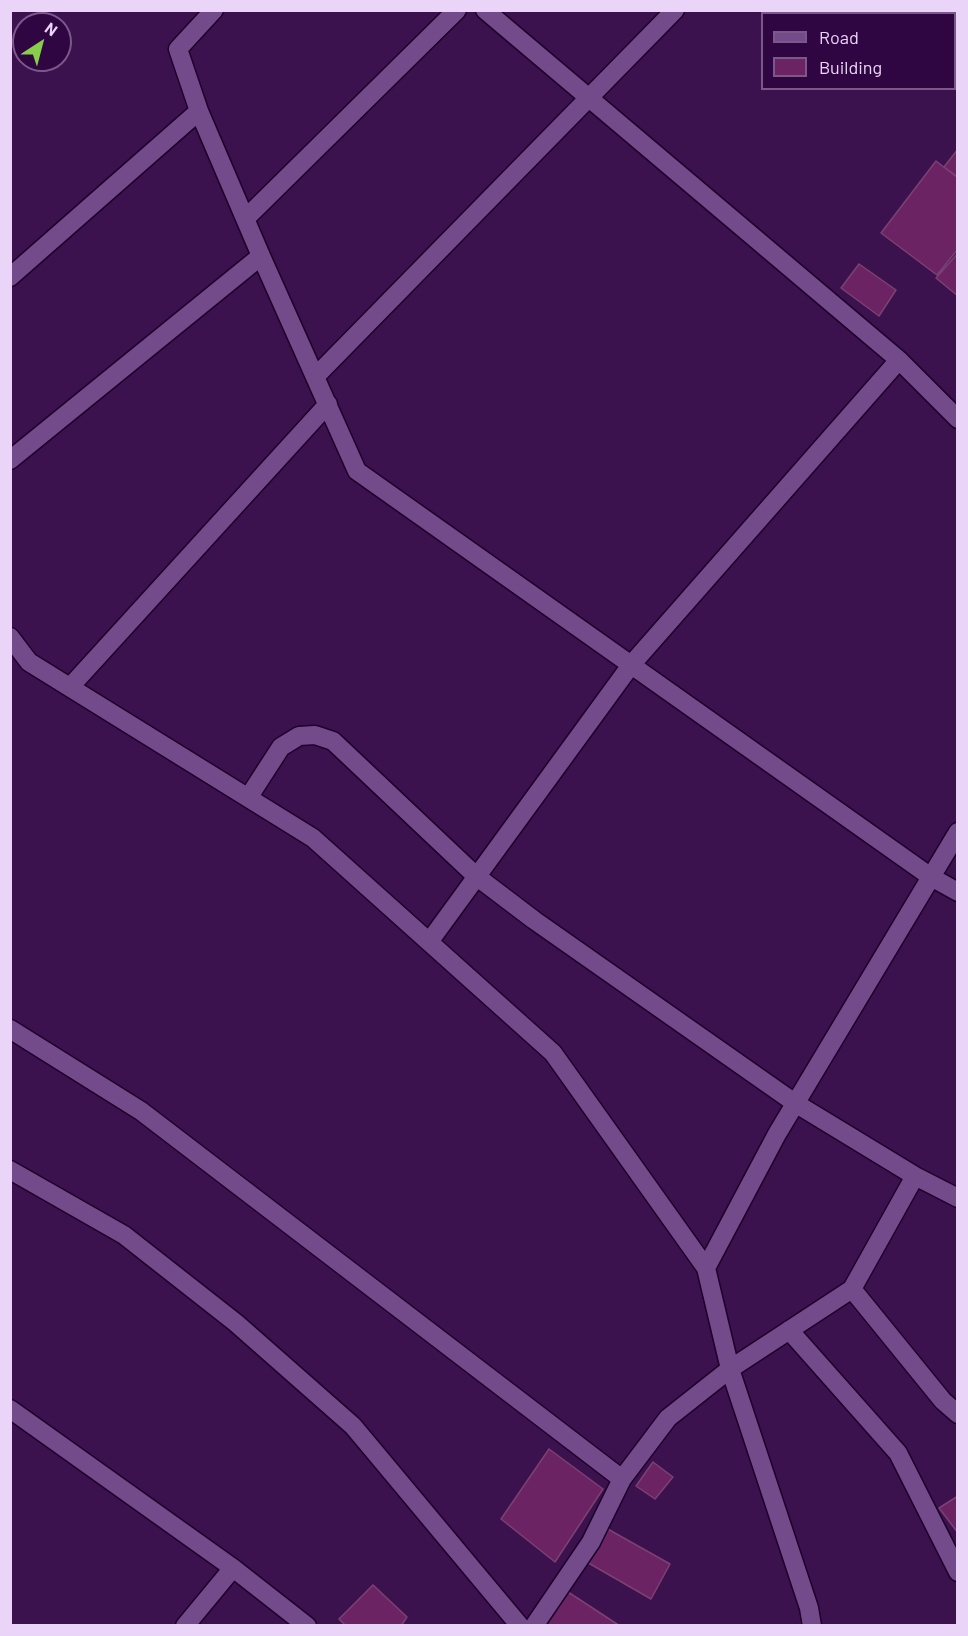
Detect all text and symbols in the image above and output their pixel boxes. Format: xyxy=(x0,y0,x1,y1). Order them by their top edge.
north arrow xyxy=(12,12,72,72)
legend xyxy=(761,12,956,90)
text: N xyxy=(42,18,62,39)
text: Road xyxy=(819,26,859,48)
text: Building xyxy=(819,56,882,78)

